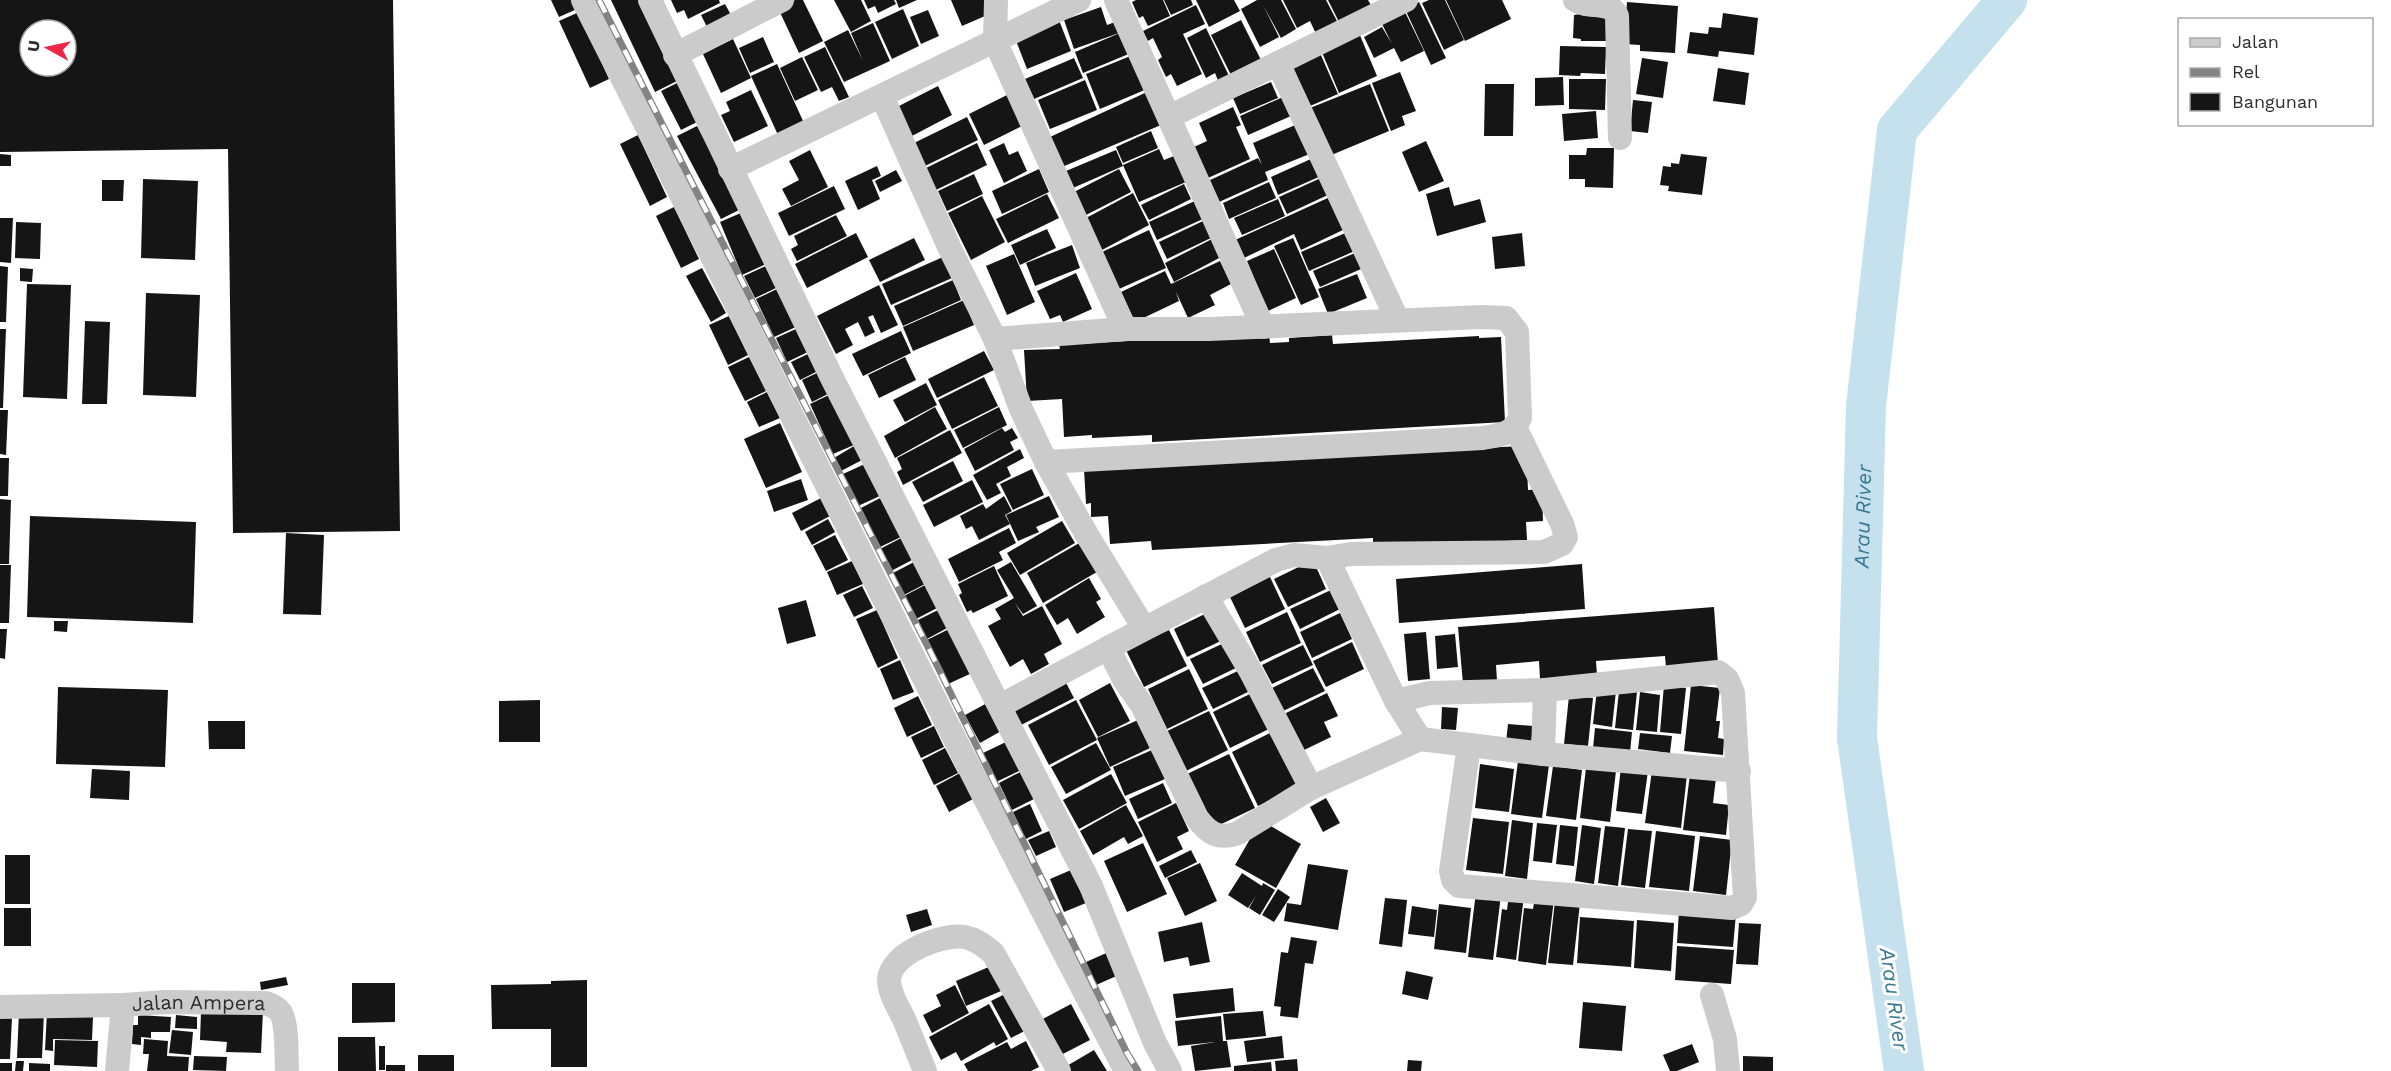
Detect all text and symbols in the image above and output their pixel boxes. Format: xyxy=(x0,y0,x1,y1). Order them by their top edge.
north arrow xyxy=(18,18,78,78)
legend xyxy=(2178,18,2373,126)
text: Jalan xyxy=(2232,31,2279,52)
text: U xyxy=(23,39,44,53)
text: Rel xyxy=(2232,61,2260,82)
text: Bangunan xyxy=(2232,91,2318,112)
water label: Arau River xyxy=(1849,463,1876,569)
water label: Arau River xyxy=(1875,945,1914,1053)
street label: Jalan Ampera xyxy=(131,990,266,1016)

